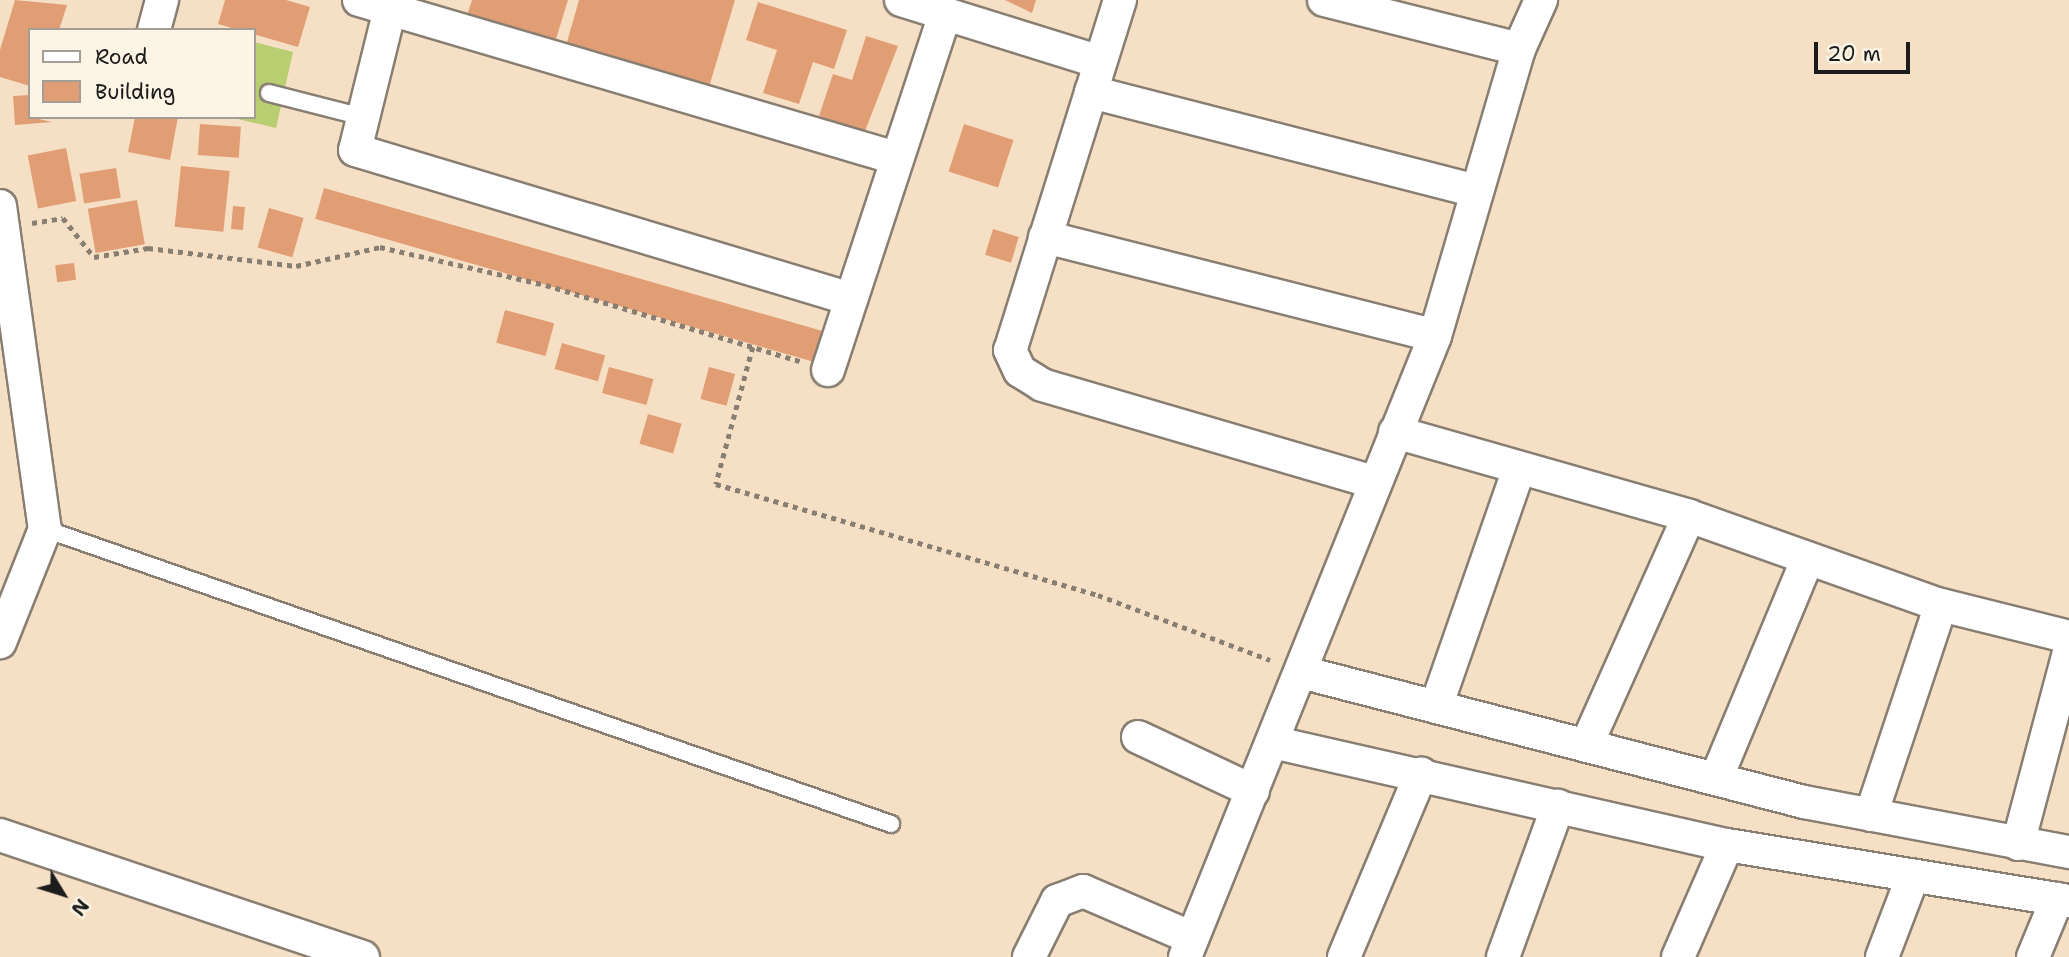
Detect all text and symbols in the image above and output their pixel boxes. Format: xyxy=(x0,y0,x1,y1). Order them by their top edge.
legend xyxy=(28,28,256,119)
scale bar xyxy=(1817,28,1913,72)
text: 20 m xyxy=(1827,40,1881,68)
text: Road xyxy=(95,43,148,71)
text: Building xyxy=(95,78,175,106)
north arrow xyxy=(28,859,98,929)
text: N xyxy=(65,894,94,921)

